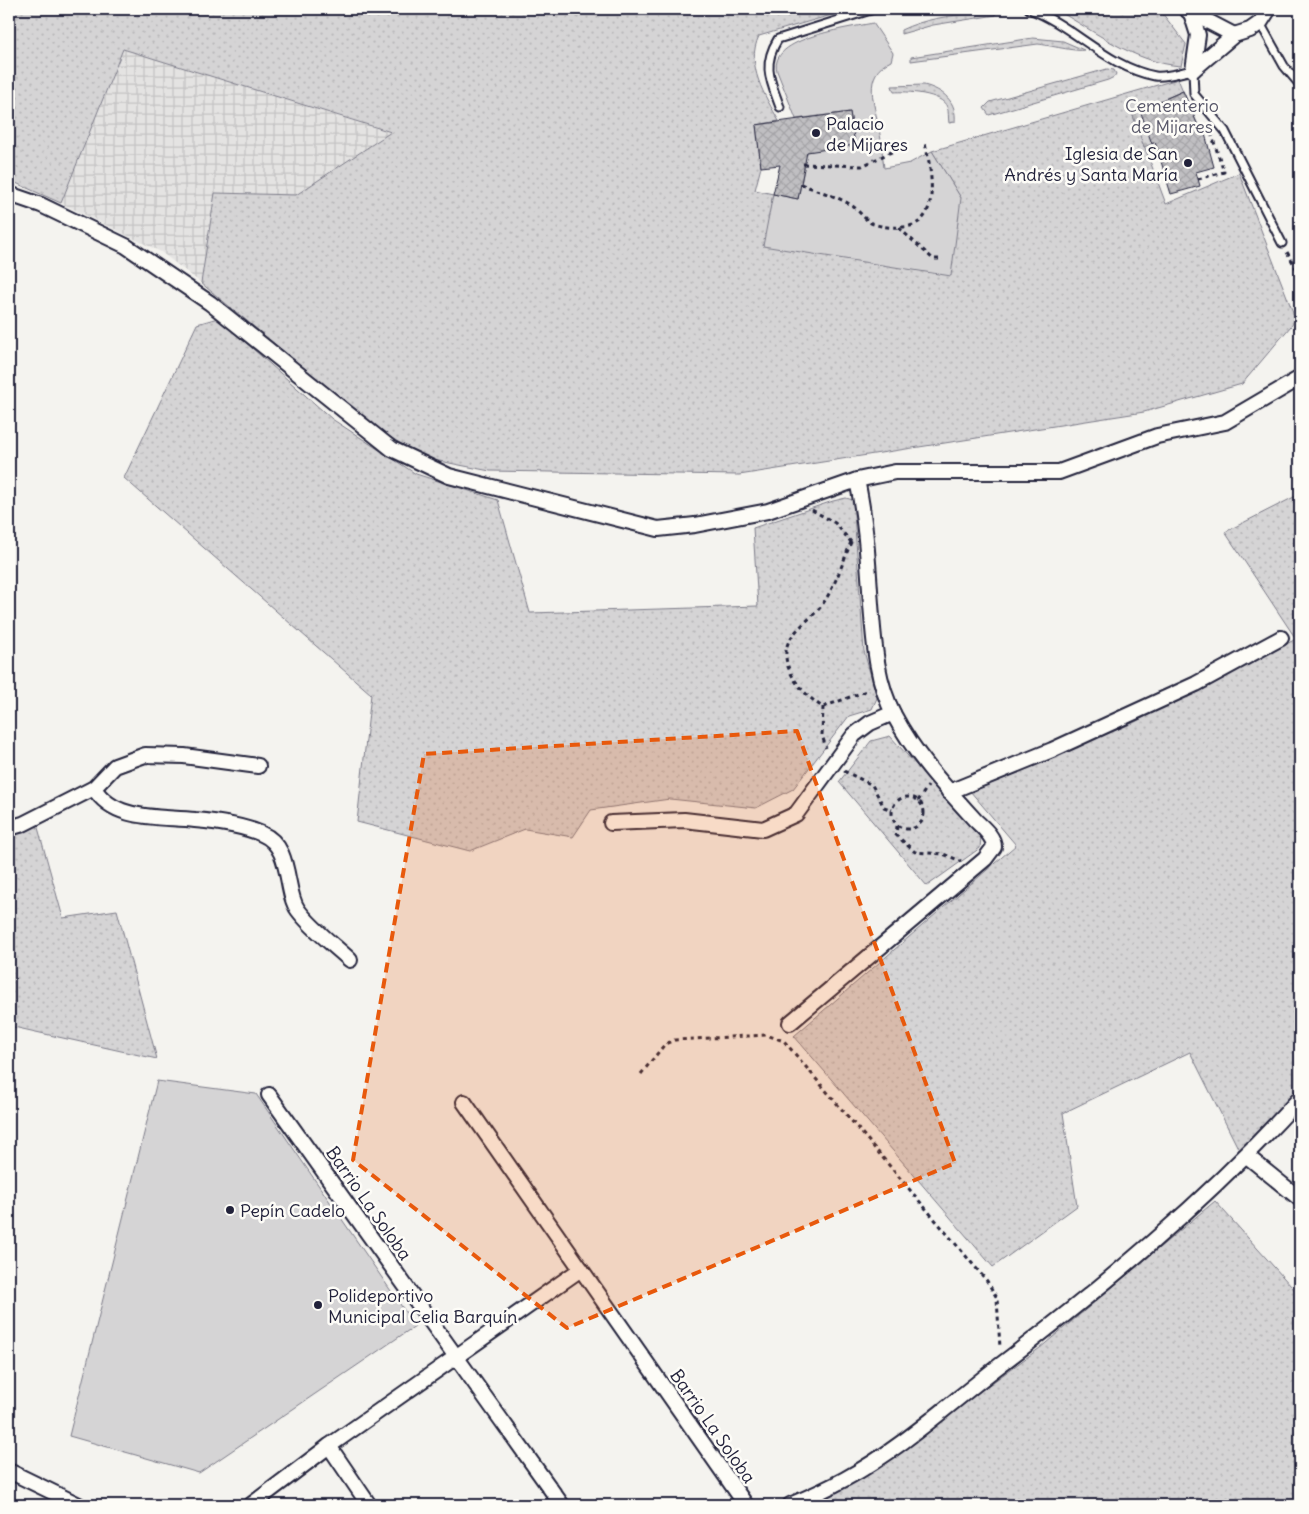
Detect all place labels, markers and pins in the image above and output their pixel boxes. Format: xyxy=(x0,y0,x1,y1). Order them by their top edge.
place label: Palacio de Mijares xyxy=(826,112,908,156)
marker: Palacio de Mijares xyxy=(810,127,822,139)
place label: Iglesia de San Andrés y Santa María xyxy=(1004,142,1178,186)
marker: Iglesia de San Andrés y Santa María xyxy=(1182,157,1194,169)
place label: Pepín Cadelo xyxy=(240,1199,345,1222)
marker: Pepín Cadelo xyxy=(224,1204,236,1216)
place label: Polideportivo Municipal Celia Barquín xyxy=(328,1284,517,1328)
marker: Polideportivo Municipal Celia Barquín xyxy=(312,1299,324,1311)

